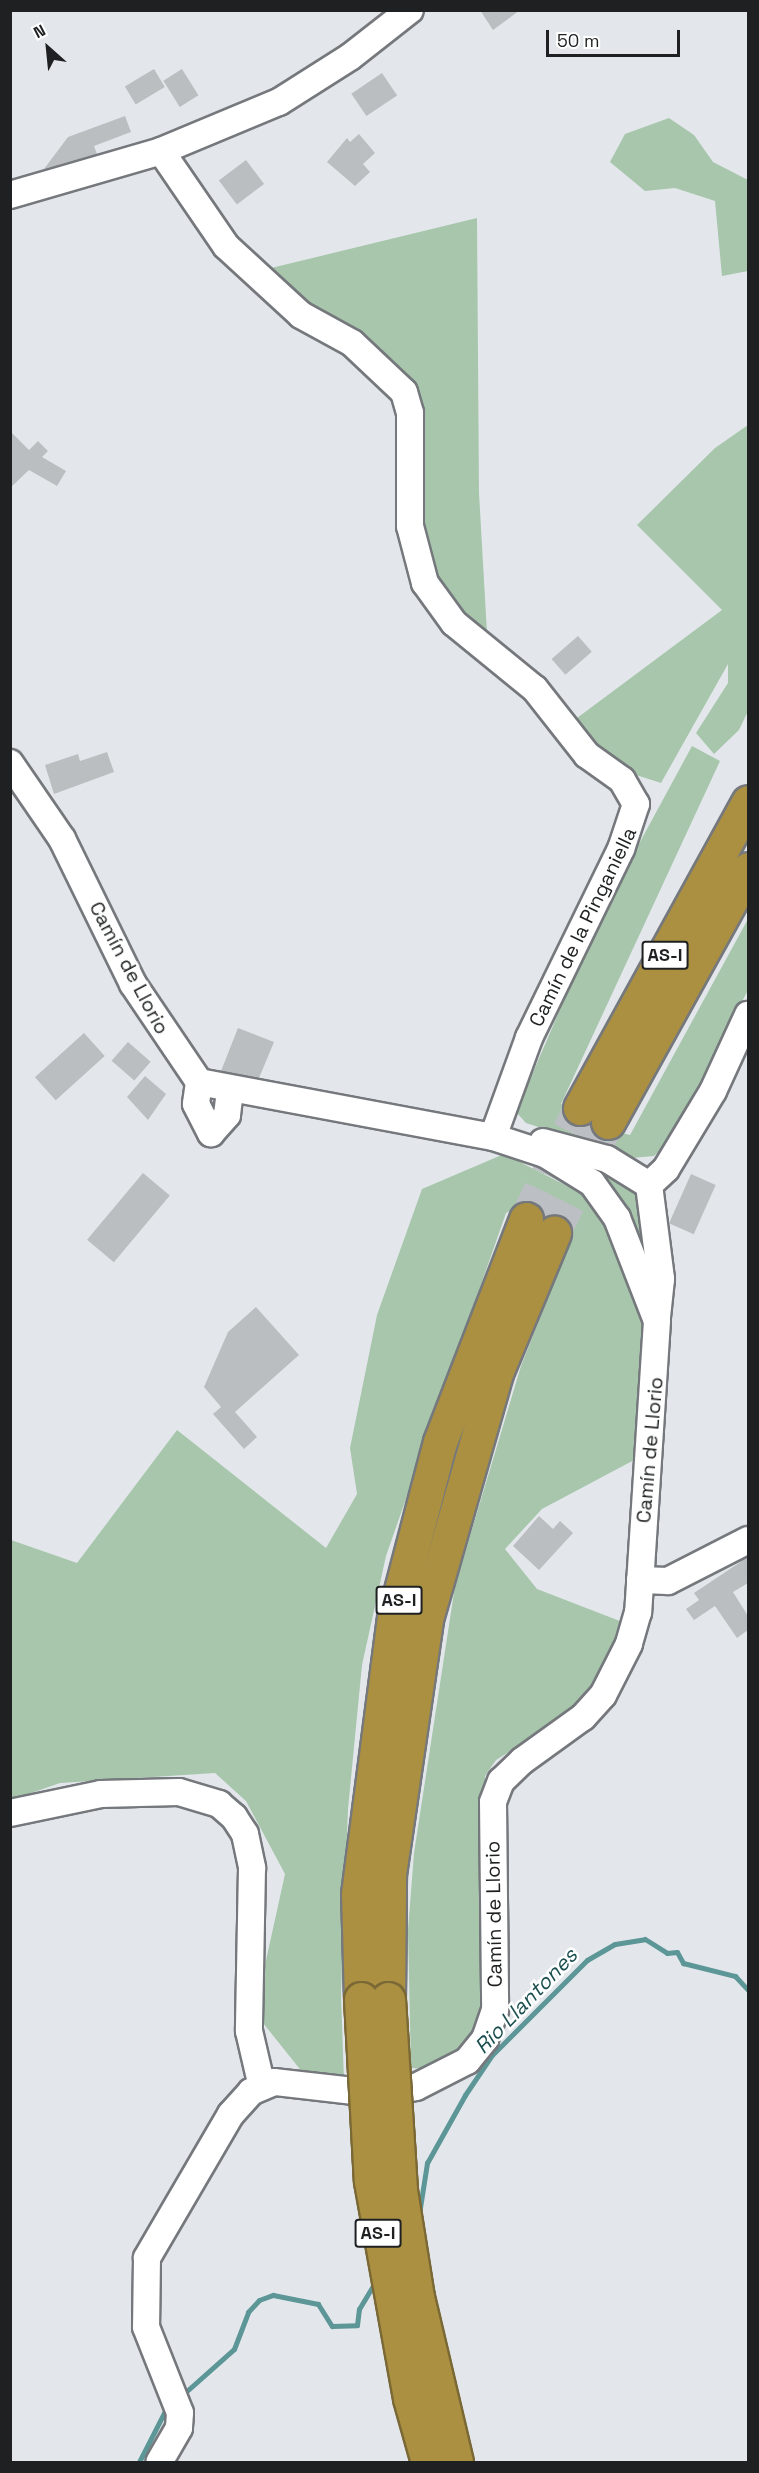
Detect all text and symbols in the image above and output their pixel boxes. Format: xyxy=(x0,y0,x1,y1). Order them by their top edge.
north arrow xyxy=(18,18,78,78)
scale bar xyxy=(549,18,682,56)
text: N xyxy=(30,20,49,43)
text: 50 m xyxy=(557,29,599,52)
street label: Camín de la Pinganiella xyxy=(524,823,642,1031)
street label: Camín de Llorio xyxy=(84,898,174,1038)
road number: AS-I xyxy=(641,940,689,970)
street label: Camín de Llorio xyxy=(632,1376,668,1524)
road number: AS-I xyxy=(375,1585,423,1615)
street label: Camín de Llorio xyxy=(481,1840,507,1988)
water label: Rio Llantones xyxy=(469,1943,583,2059)
road number: AS-I xyxy=(354,2218,402,2248)

